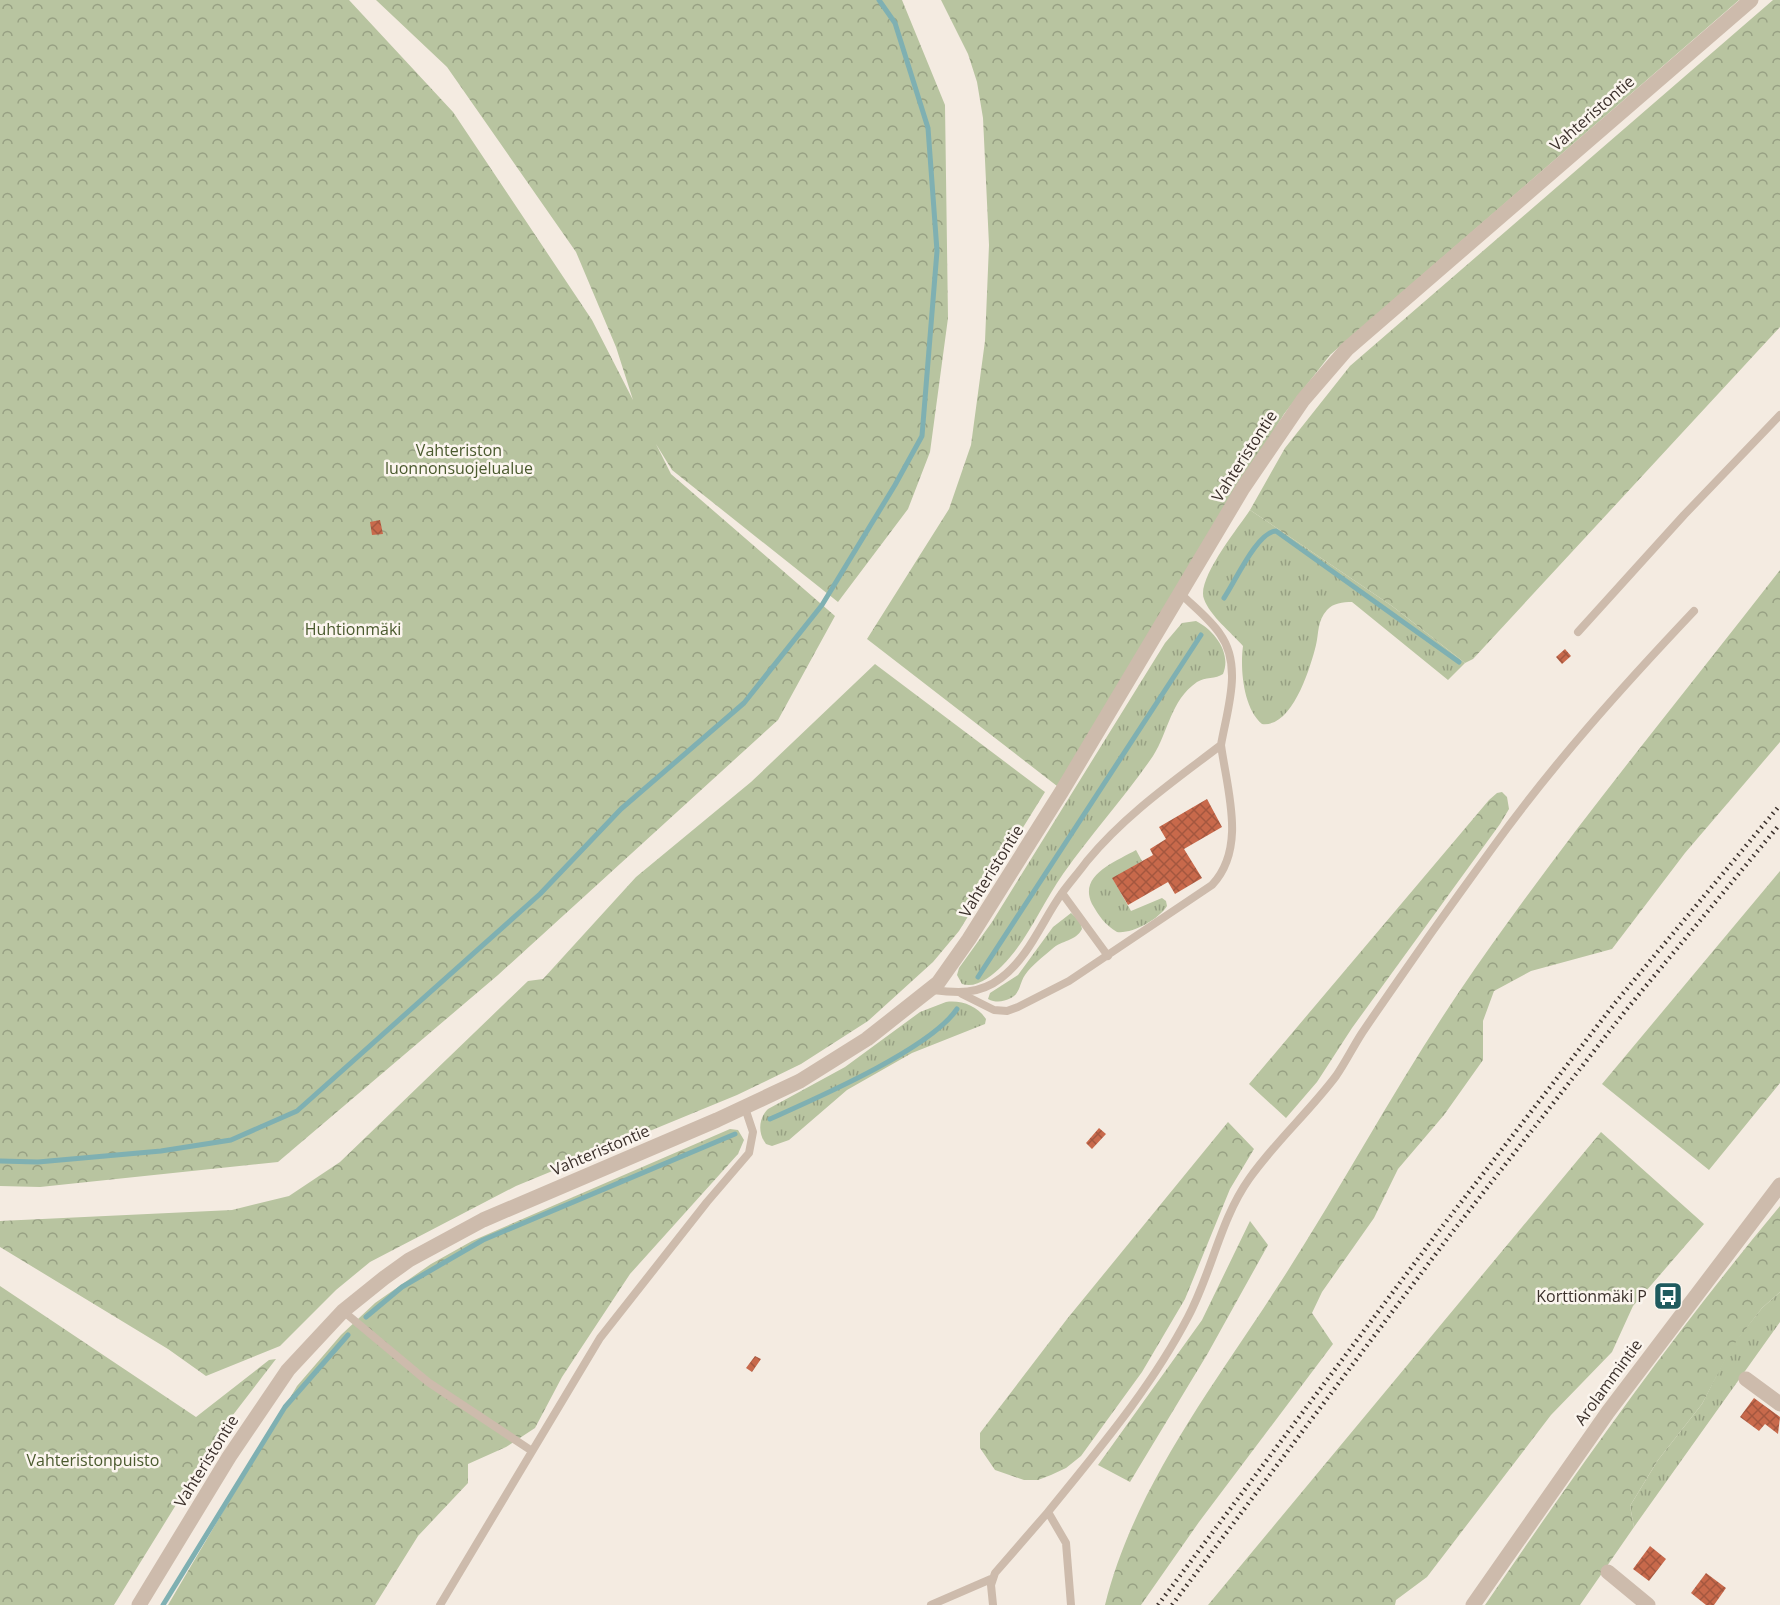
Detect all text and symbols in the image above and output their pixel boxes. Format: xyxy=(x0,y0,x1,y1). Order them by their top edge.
street label: Vahteristontie xyxy=(1545,70,1639,156)
street label: Vahteristontie xyxy=(1206,406,1282,506)
park label: Vahteriston luonnonsuojelualue xyxy=(385,439,533,479)
park label: Huhtionmäki xyxy=(305,618,401,640)
street label: Vahteristontie xyxy=(954,821,1028,921)
street label: Vahteristontie xyxy=(547,1119,653,1181)
bus stop icon: Korttionmäki P xyxy=(1652,1280,1684,1312)
place label: Korttionmäki P xyxy=(1536,1285,1647,1307)
street label: Arolammintie xyxy=(1569,1335,1647,1429)
street label: Vahteristontie xyxy=(169,1411,243,1511)
park label: Vahteristonpuisto xyxy=(27,1449,159,1471)

